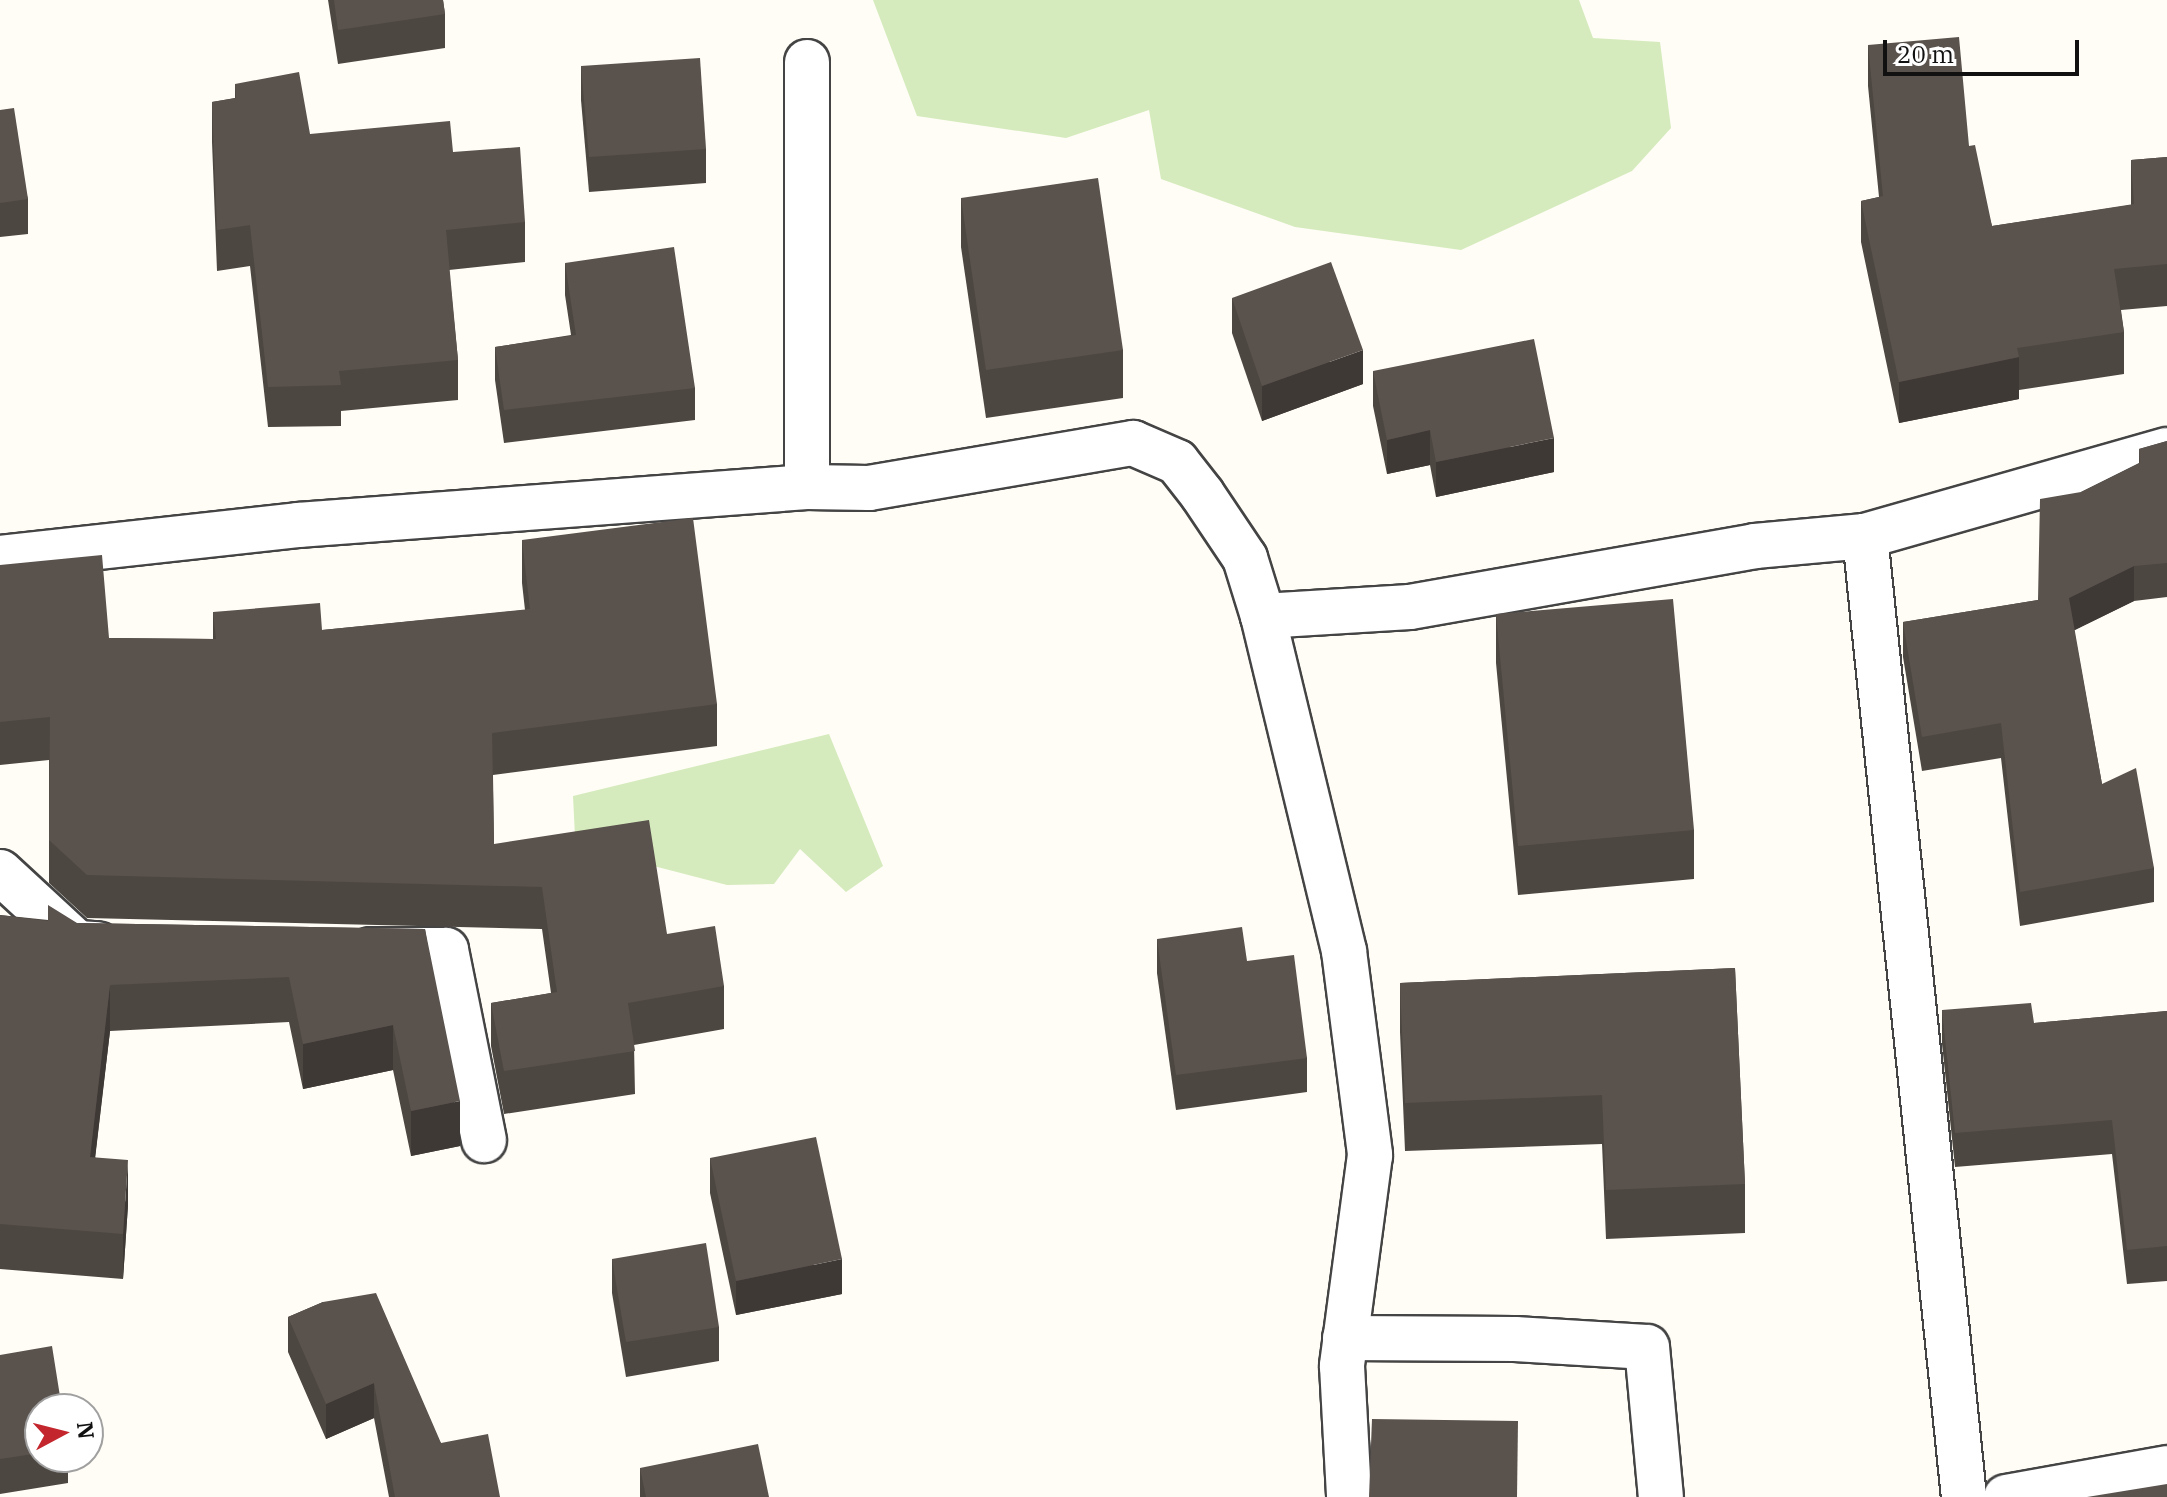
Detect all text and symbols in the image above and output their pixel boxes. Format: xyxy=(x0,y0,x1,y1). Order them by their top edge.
scale bar xyxy=(1887,24,2083,74)
text: 20 m xyxy=(1897,38,1954,70)
north arrow xyxy=(24,1393,104,1473)
text: N xyxy=(71,1420,102,1441)

